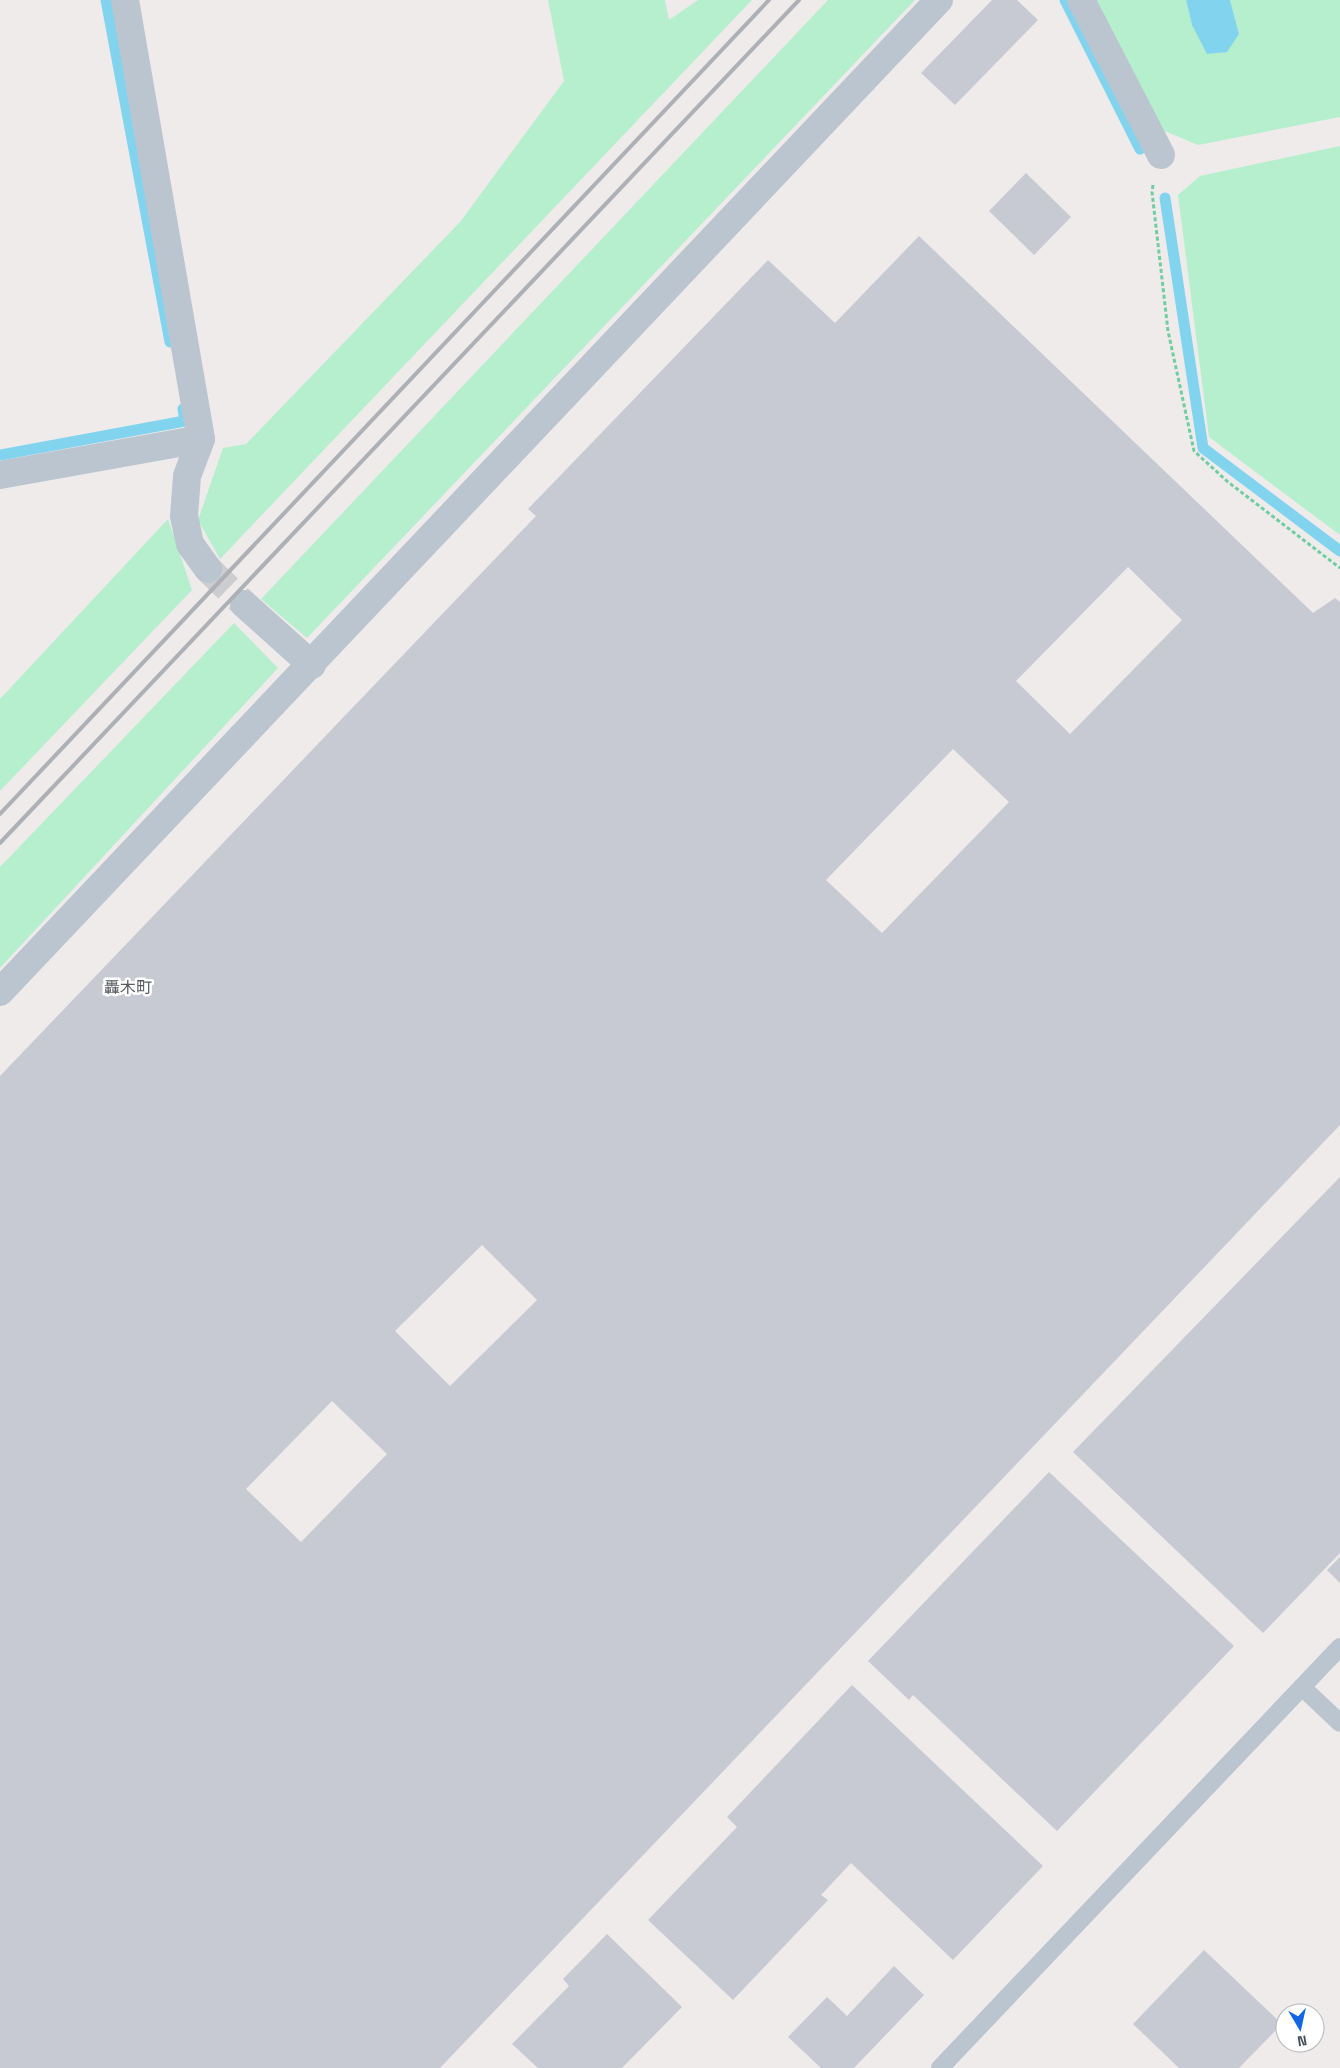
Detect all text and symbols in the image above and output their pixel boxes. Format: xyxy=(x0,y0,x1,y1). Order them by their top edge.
district label: 轟木町 xyxy=(104,977,152,998)
north arrow xyxy=(1275,2003,1325,2053)
text: N xyxy=(1296,2031,1308,2050)

